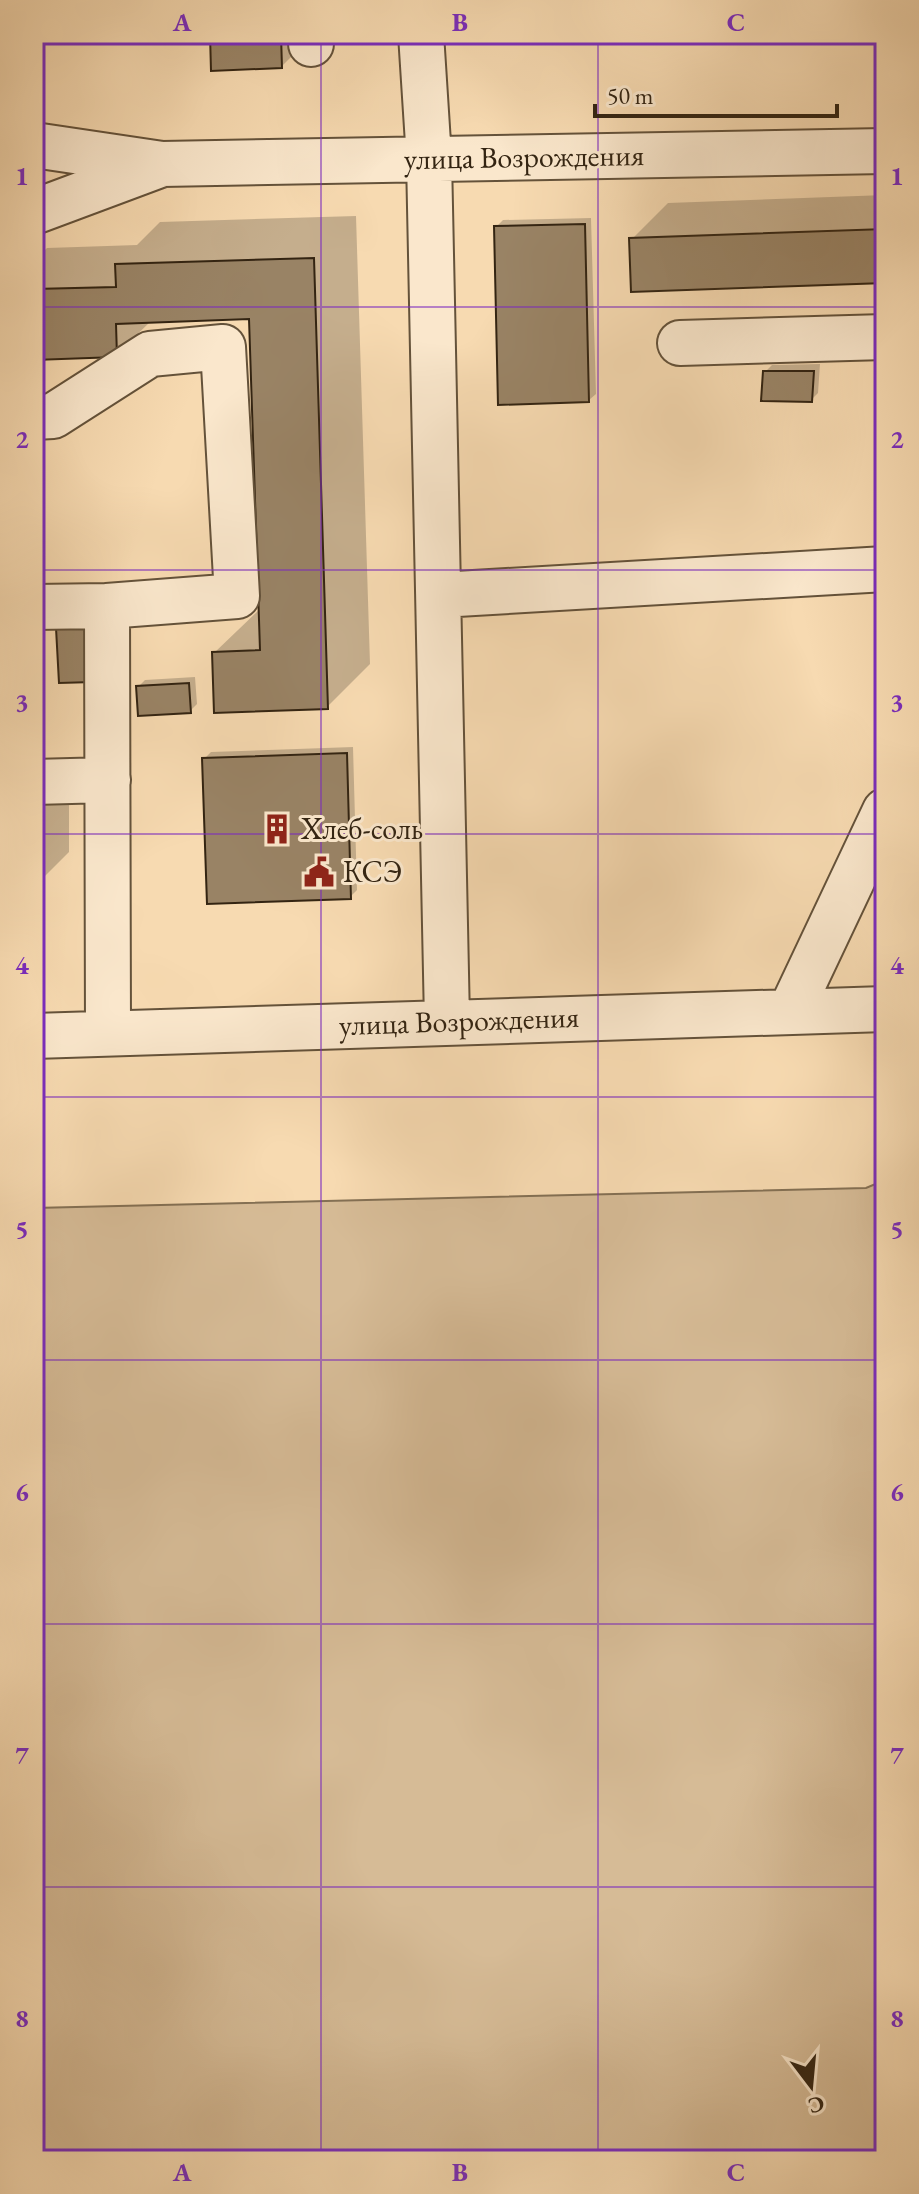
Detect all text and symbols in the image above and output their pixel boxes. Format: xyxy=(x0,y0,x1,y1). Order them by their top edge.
text: A xyxy=(172,5,192,39)
text: B xyxy=(452,5,468,39)
text: C xyxy=(727,5,745,39)
scale bar xyxy=(595,68,837,118)
text: 50 m xyxy=(607,80,654,111)
street label: улица Возрождения xyxy=(403,135,645,178)
text: 1 xyxy=(15,159,29,193)
text: 1 xyxy=(890,159,904,193)
text: 2 xyxy=(15,422,29,456)
text: 2 xyxy=(890,422,904,456)
text: 3 xyxy=(15,685,29,719)
text: 3 xyxy=(890,685,904,719)
place label: Хлеб-соль xyxy=(300,809,423,848)
building icon: Хлеб-соль xyxy=(260,812,294,846)
place label: КСЭ xyxy=(343,852,402,891)
public building icon: КСЭ xyxy=(302,855,336,889)
text: 4 xyxy=(15,948,29,982)
text: 4 xyxy=(890,948,904,982)
street label: улица Возрождения xyxy=(338,997,580,1044)
text: 5 xyxy=(15,1212,29,1246)
text: 5 xyxy=(890,1212,904,1246)
text: 6 xyxy=(15,1475,29,1509)
text: 6 xyxy=(890,1475,904,1509)
text: 7 xyxy=(15,1738,29,1772)
text: 7 xyxy=(890,1738,904,1772)
text: 8 xyxy=(15,2001,29,2035)
text: 8 xyxy=(890,2001,904,2035)
north arrow xyxy=(771,2046,851,2126)
text: С xyxy=(805,2089,828,2121)
text: A xyxy=(172,2155,192,2189)
text: B xyxy=(452,2155,468,2189)
text: C xyxy=(727,2155,745,2189)

